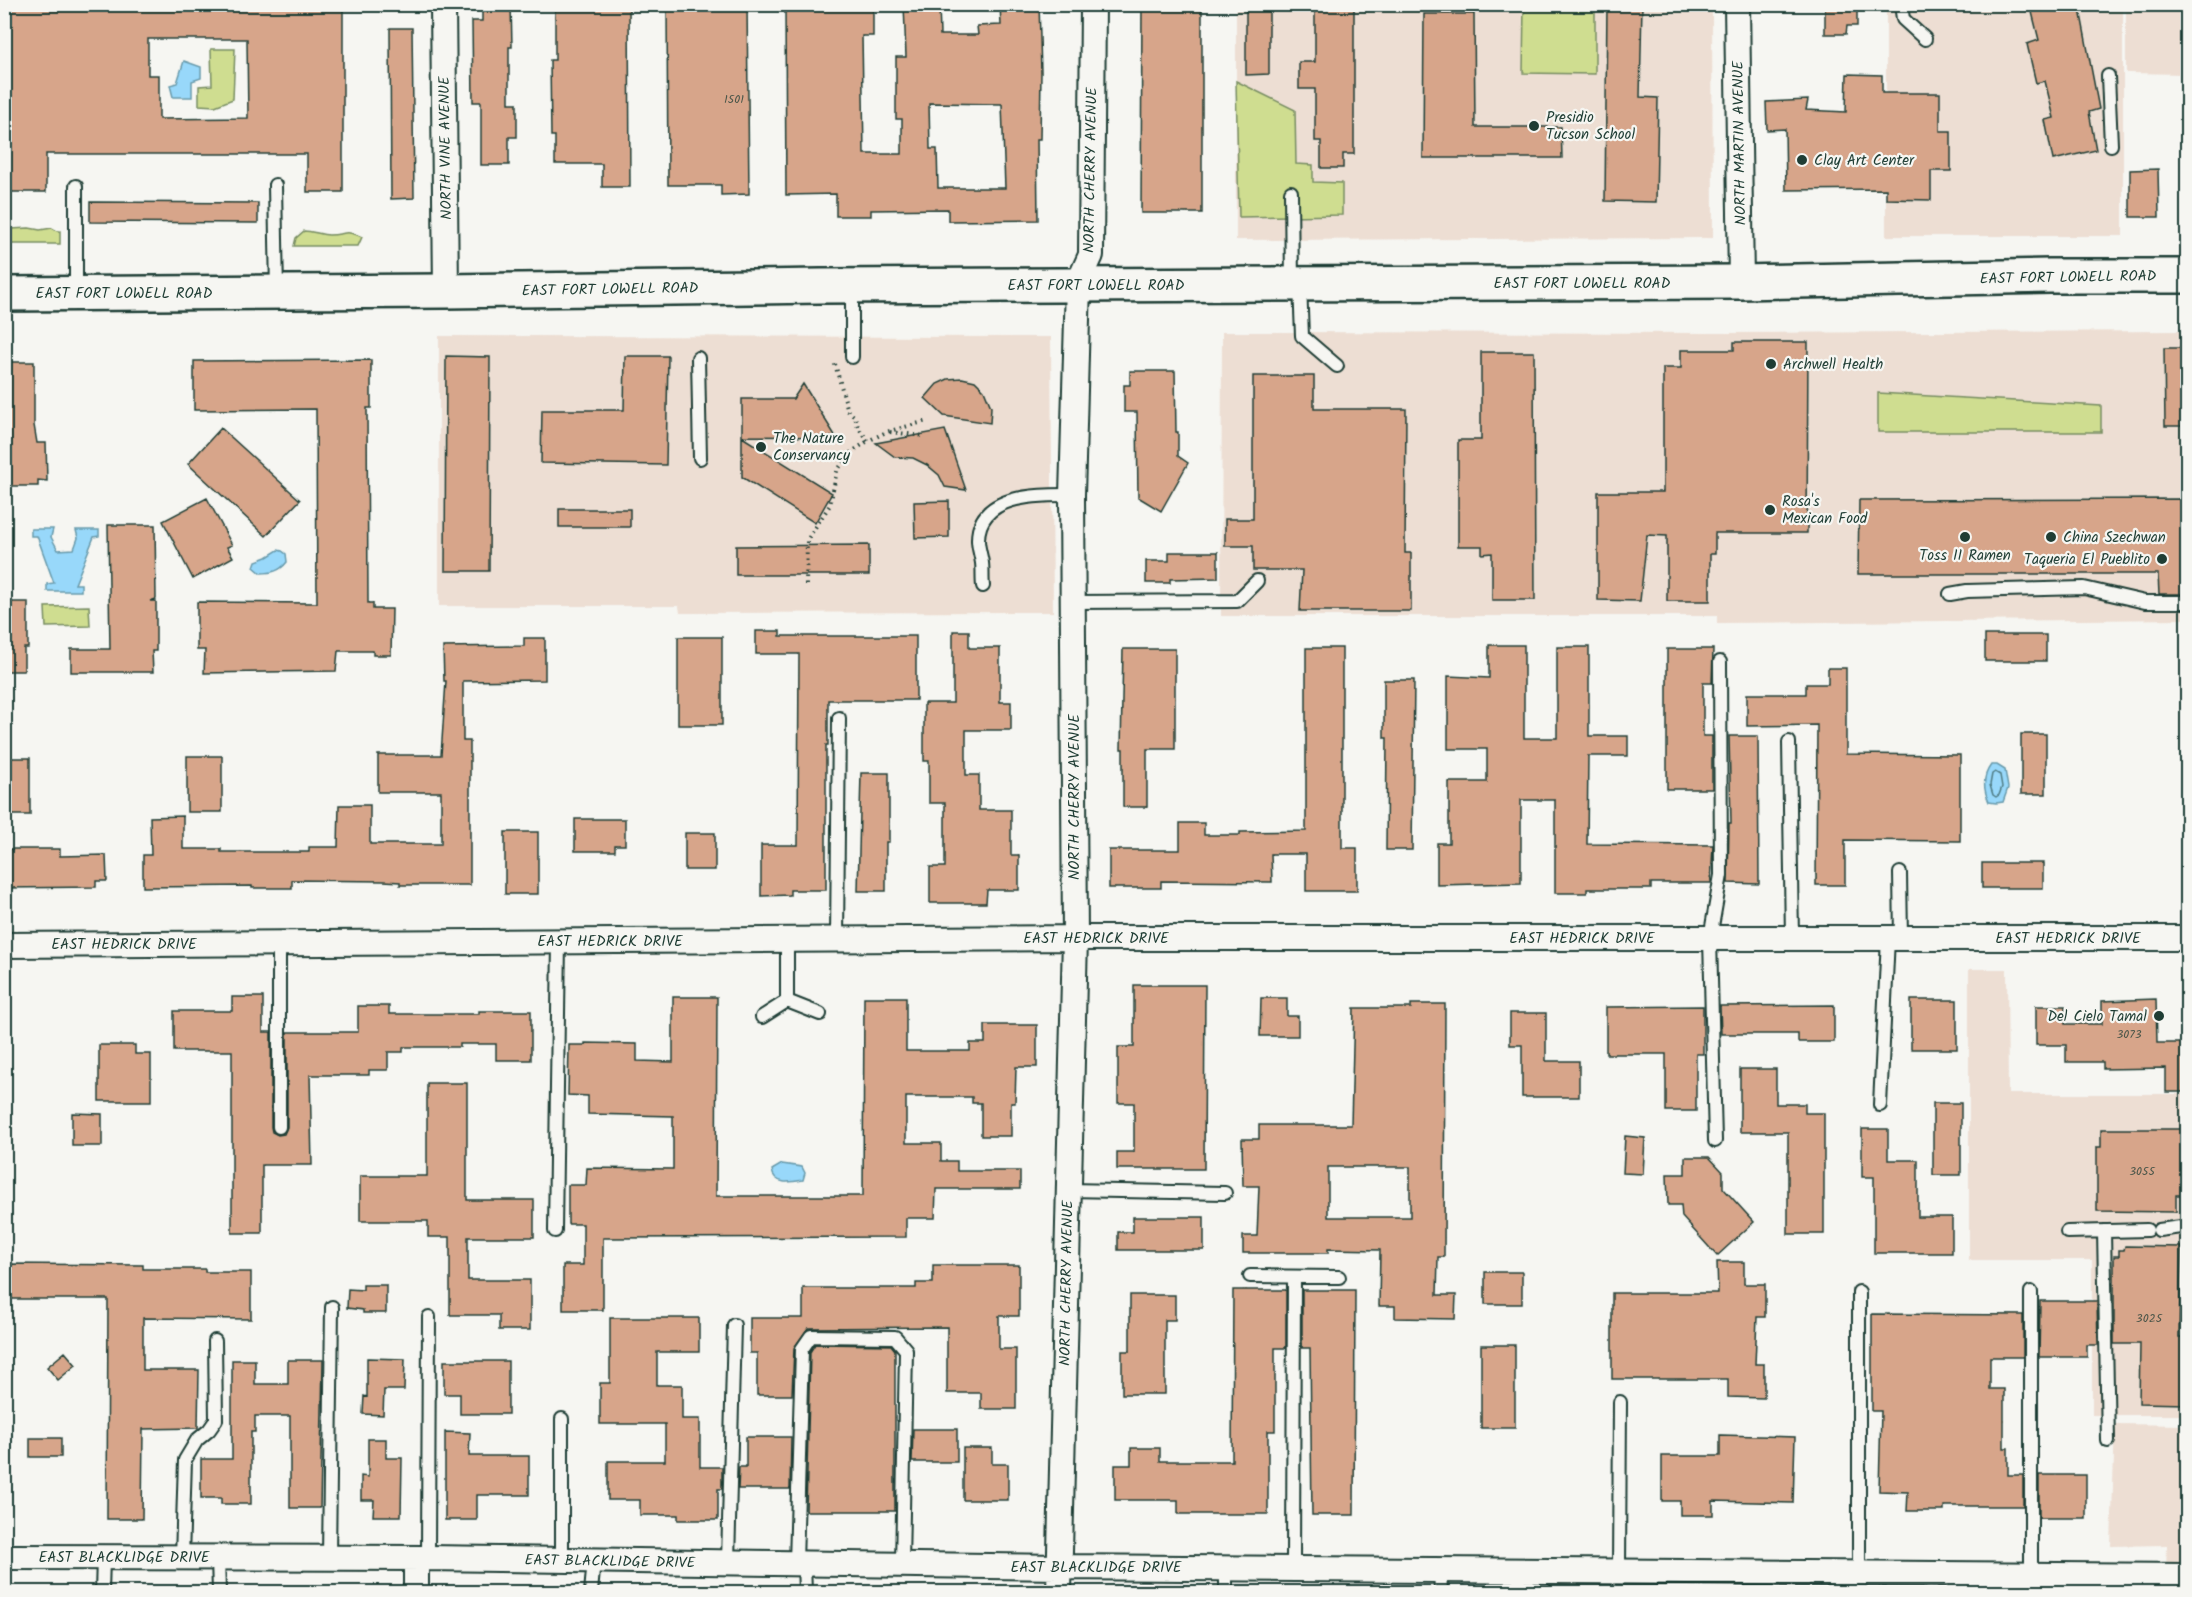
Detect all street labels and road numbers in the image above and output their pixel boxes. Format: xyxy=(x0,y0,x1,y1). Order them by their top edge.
street label: NORTH MARTIN AVENUE xyxy=(1727,59,1753,225)
street label: NORTH VINE AVENUE xyxy=(433,75,459,220)
street label: NORTH CHERRY AVENUE xyxy=(1078,86,1104,253)
street label: EAST FORT LOWELL ROAD xyxy=(1979,264,2157,292)
street label: EAST FORT LOWELL ROAD xyxy=(1494,272,1671,296)
street label: EAST FORT LOWELL ROAD xyxy=(1008,274,1185,298)
street label: EAST FORT LOWELL ROAD xyxy=(521,276,699,304)
street label: EAST FORT LOWELL ROAD xyxy=(36,282,213,306)
street label: NORTH CHERRY AVENUE xyxy=(1063,713,1087,880)
street label: EAST HEDRICK DRIVE xyxy=(1023,927,1170,951)
street label: EAST HEDRICK DRIVE xyxy=(1509,927,1656,951)
street label: EAST HEDRICK DRIVE xyxy=(1995,927,2142,951)
street label: EAST HEDRICK DRIVE xyxy=(537,930,684,954)
street label: EAST HEDRICK DRIVE xyxy=(51,933,198,957)
street label: NORTH CHERRY AVENUE xyxy=(1054,1199,1080,1366)
street label: EAST BLACKLIDGE DRIVE xyxy=(39,1546,211,1570)
street label: EAST BLACKLIDGE DRIVE xyxy=(524,1549,697,1576)
street label: EAST BLACKLIDGE DRIVE xyxy=(1011,1556,1183,1580)

